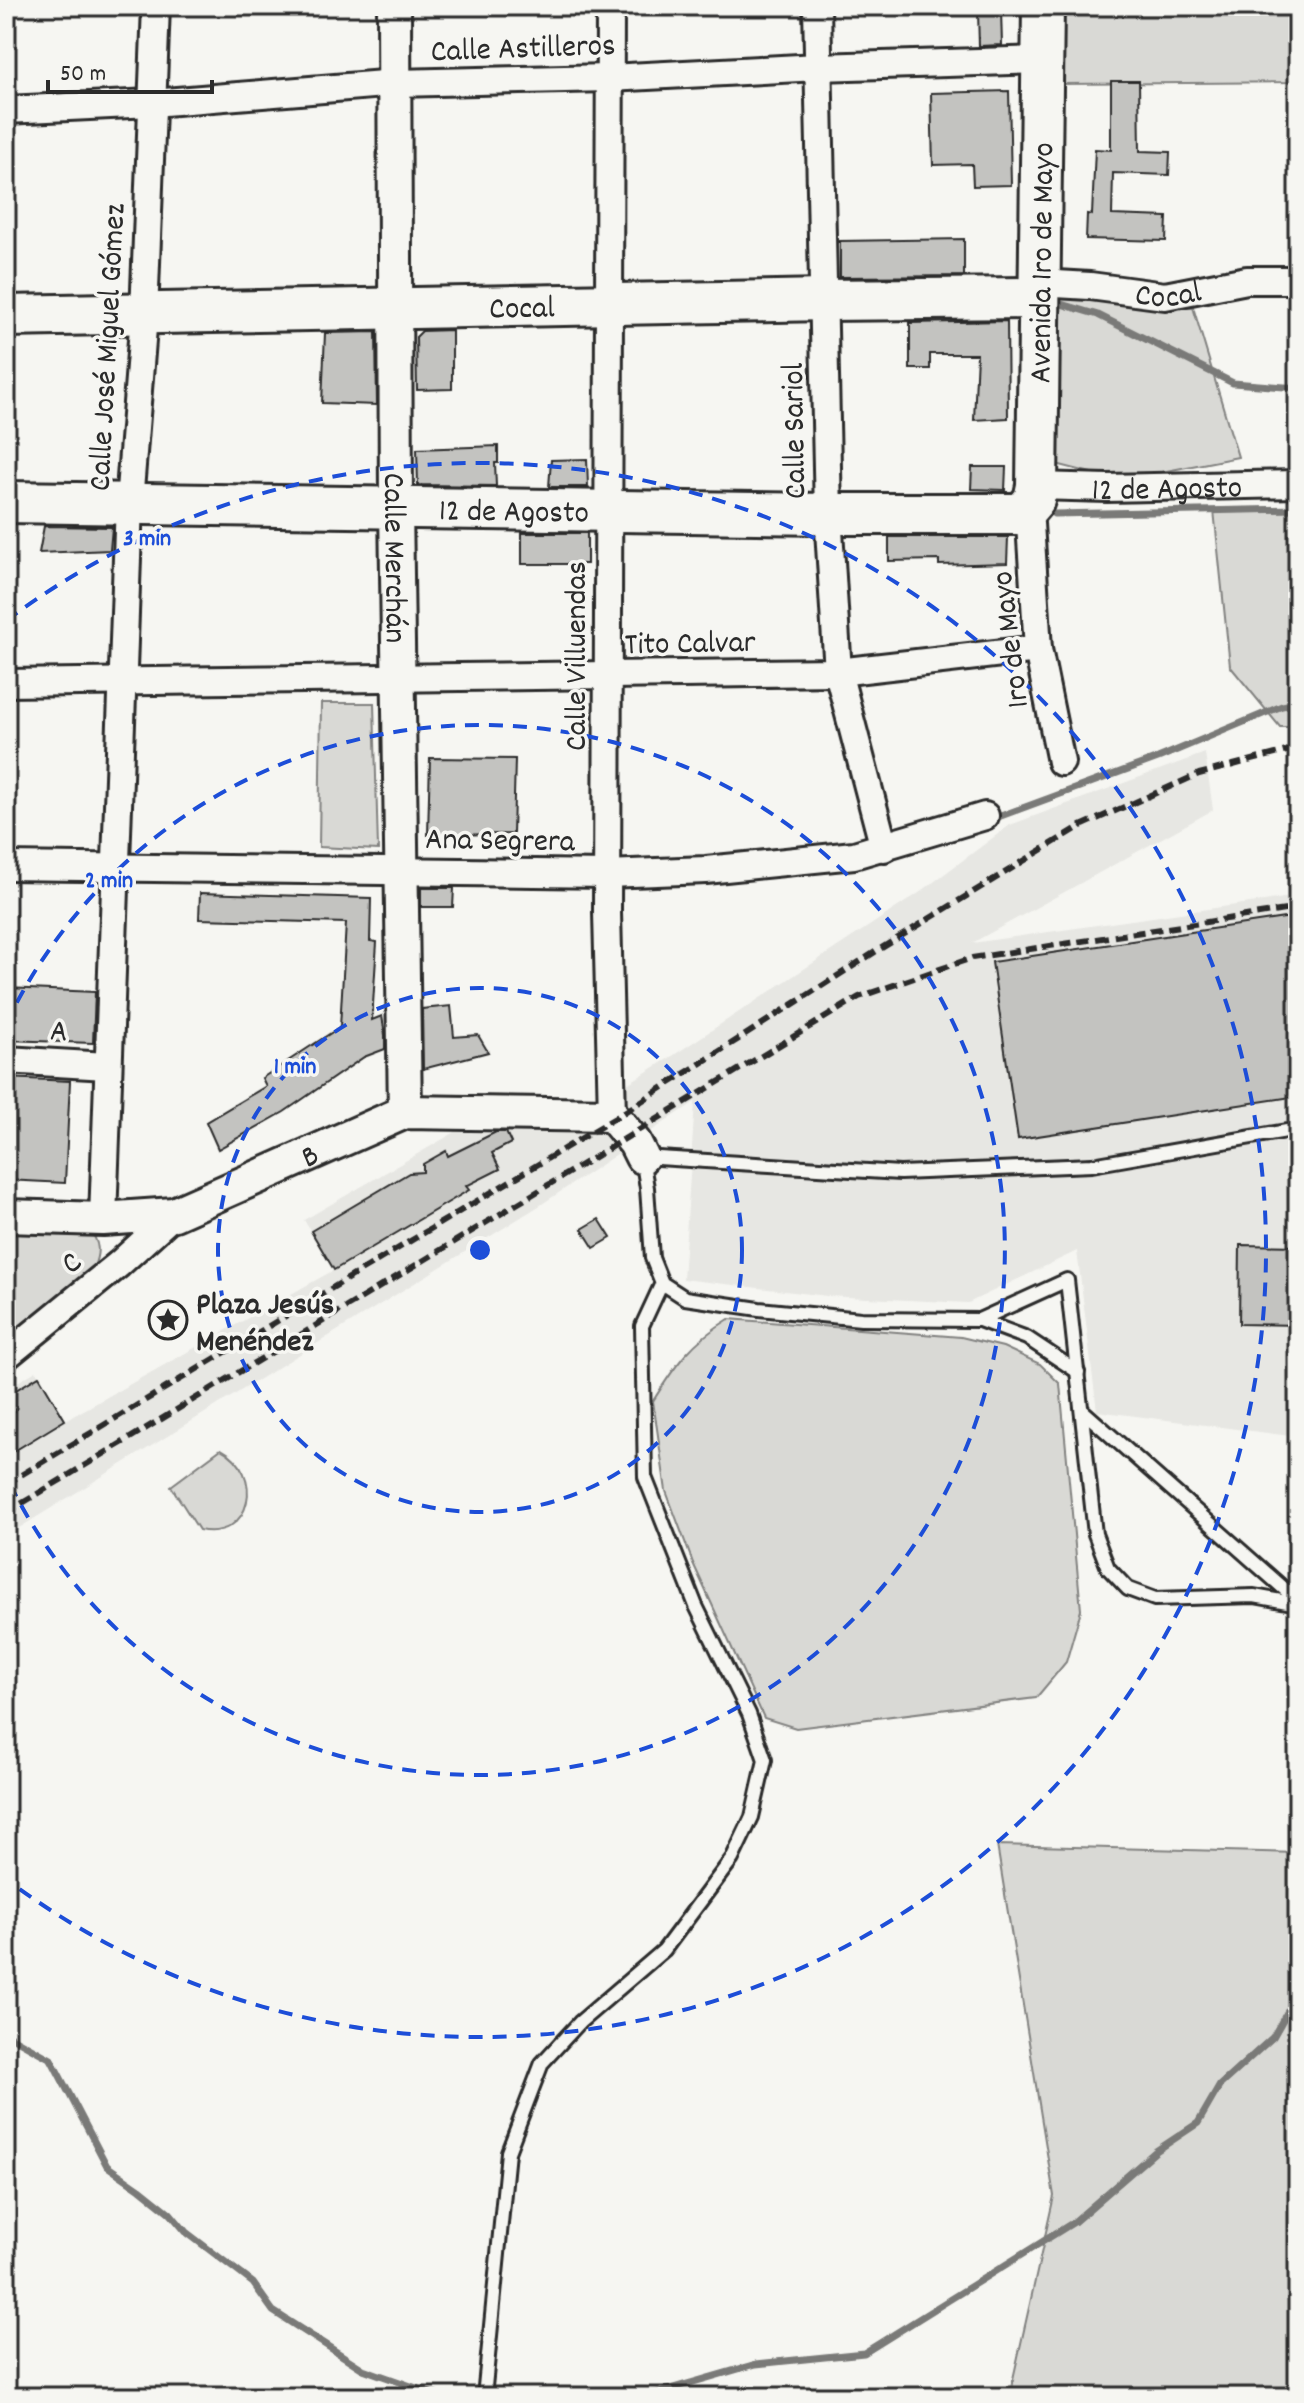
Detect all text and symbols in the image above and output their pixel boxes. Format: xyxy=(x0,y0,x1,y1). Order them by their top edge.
street label: Calle Astilleros xyxy=(430,25,616,77)
scale bar xyxy=(48,44,212,94)
text: 50 m xyxy=(60,58,106,92)
street label: Avenida 1ro de Mayo xyxy=(1020,142,1069,384)
street label: Calle José Miguel Gómez xyxy=(79,202,140,492)
street label: Cocal xyxy=(1132,271,1206,324)
street label: Cocal xyxy=(489,287,556,335)
street label: Calle Sariol xyxy=(773,362,821,499)
street label: 12 de Agosto xyxy=(1091,467,1243,516)
street label: Calle Merchán xyxy=(368,473,416,644)
street label: 12 de Agosto xyxy=(439,490,589,539)
text: 3 min xyxy=(123,523,171,557)
street label: Calle Villuendas xyxy=(556,561,602,751)
street label: 1ro de Mayo xyxy=(982,568,1044,711)
street label: Tito Calvar xyxy=(624,622,756,670)
street label: Ana Segrera xyxy=(425,819,576,867)
text: 2 min xyxy=(85,865,133,899)
street label: A xyxy=(48,1010,69,1058)
text: 1 min xyxy=(274,1051,316,1085)
street label: B xyxy=(295,1135,327,1183)
centre of rings xyxy=(466,1236,494,1264)
street label: C xyxy=(53,1242,94,1288)
place label: Plaza Jesús Menéndez xyxy=(196,1284,334,1367)
place icon: Plaza Jesús Menéndez xyxy=(147,1299,189,1341)

